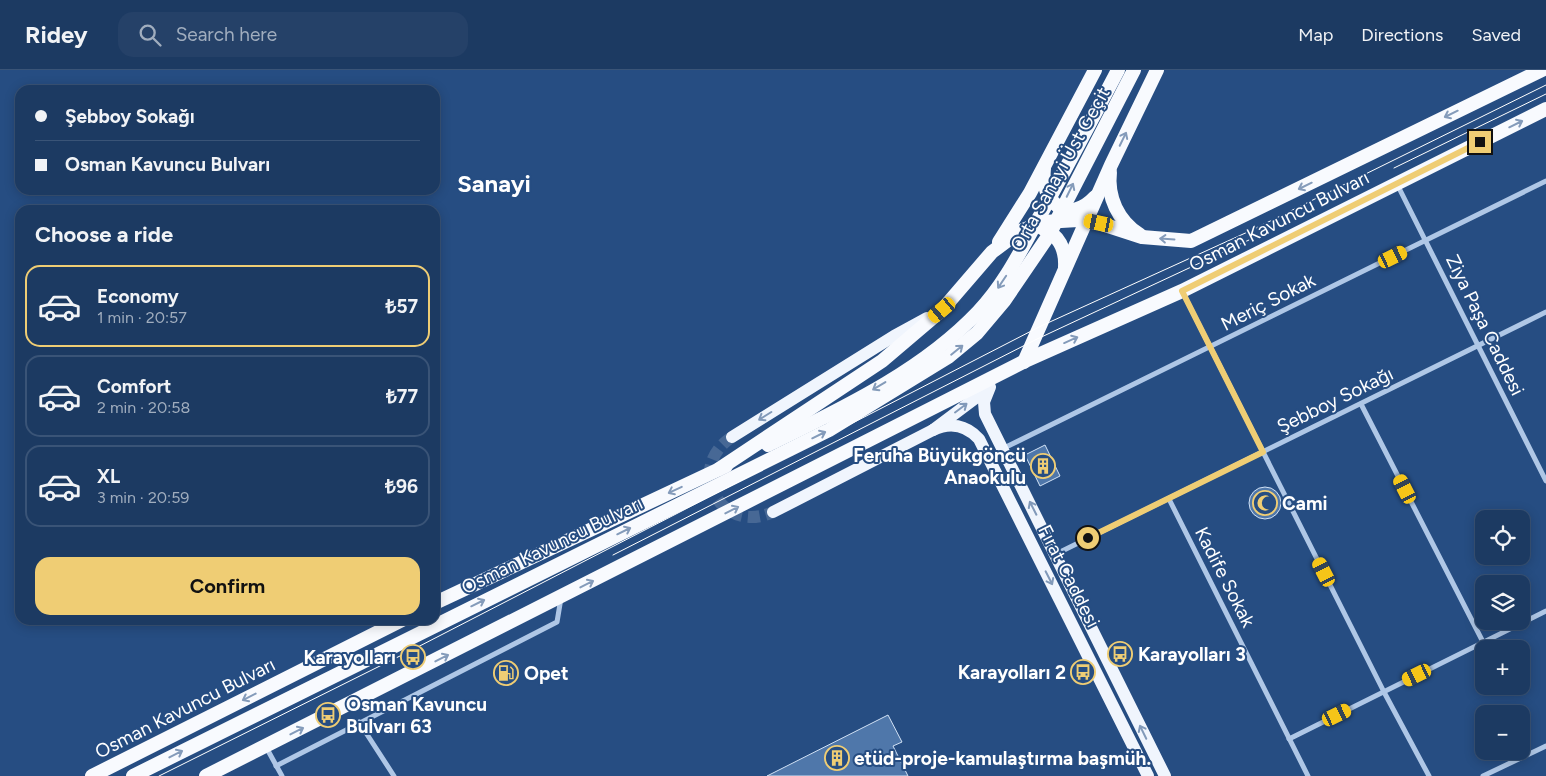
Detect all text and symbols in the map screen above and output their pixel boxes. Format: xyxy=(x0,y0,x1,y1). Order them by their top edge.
search box xyxy=(118,12,468,57)
text: Ridey xyxy=(25,20,88,49)
icon: search xyxy=(136,21,164,49)
text: Search here xyxy=(176,23,277,46)
text: Map xyxy=(1298,24,1333,46)
text: Directions xyxy=(1361,24,1443,46)
text: Saved xyxy=(1471,24,1521,46)
street label: Orta Sanayi Üst Geçit xyxy=(1005,83,1115,255)
text: Şebboy Sokağı xyxy=(65,105,195,128)
one-way arrow xyxy=(1444,110,1459,120)
one-way arrow xyxy=(1508,119,1523,128)
route end xyxy=(1469,131,1491,153)
one-way arrow xyxy=(1119,132,1129,147)
text: Osman Kavuncu Bulvarı xyxy=(65,153,270,176)
street label: Osman Kavuncu Bulvarı xyxy=(1185,166,1373,276)
district label: Sanayi xyxy=(457,169,531,198)
one-way arrow xyxy=(1298,182,1313,191)
one-way arrow xyxy=(1066,183,1076,198)
car xyxy=(1082,213,1115,233)
text: Choose a ride xyxy=(35,221,173,248)
one-way arrow xyxy=(1159,235,1175,244)
car xyxy=(1376,244,1409,270)
street label: Ziya Paşa Caddesi xyxy=(1441,251,1529,399)
street label: Meriç Sokak xyxy=(1217,268,1320,336)
one-way arrow xyxy=(997,274,1007,288)
icon: car xyxy=(37,284,82,329)
text: Economy xyxy=(97,285,179,308)
text: ₺57 xyxy=(386,295,418,318)
car xyxy=(925,295,958,325)
text: 1 min · 20:57 xyxy=(97,308,187,327)
one-way arrow xyxy=(1063,335,1078,345)
one-way arrow xyxy=(950,344,963,355)
street label: Şebboy Sokağı xyxy=(1273,362,1397,438)
icon: car xyxy=(37,374,82,419)
text: Comfort xyxy=(97,375,172,398)
one-way arrow xyxy=(873,381,887,391)
text: ₺77 xyxy=(386,385,418,408)
text: 2 min · 20:58 xyxy=(97,398,190,417)
one-way arrow xyxy=(954,403,968,414)
one-way arrow xyxy=(759,411,773,421)
one-way arrow xyxy=(811,430,826,439)
place label: Feruha Büyükgöncü Anaokulu xyxy=(853,444,1026,489)
building icon: Feruha Büyükgöncü Anaokulu xyxy=(1030,453,1056,479)
icon: car xyxy=(37,464,82,509)
text: XL xyxy=(97,465,120,488)
car xyxy=(1391,472,1418,506)
text: ₺96 xyxy=(385,475,418,498)
one-way arrow xyxy=(668,485,683,495)
text: 3 min · 20:59 xyxy=(97,488,189,507)
mosque icon: Cami xyxy=(1252,490,1278,516)
street label: Osman Kavuncu Bulvarı xyxy=(458,491,646,599)
place label: Cami xyxy=(1282,492,1327,515)
one-way arrow xyxy=(1028,501,1037,516)
one-way arrow xyxy=(724,505,739,515)
map controls xyxy=(1475,510,1530,760)
button: locate xyxy=(1475,510,1530,565)
street label: Fırat Caddesi xyxy=(1033,521,1105,631)
street label: Kadife Sokak xyxy=(1190,523,1260,632)
one-way arrow xyxy=(616,526,631,536)
route start xyxy=(1077,527,1099,549)
car xyxy=(1310,555,1337,589)
button: Confirm xyxy=(35,557,420,615)
one-way arrow xyxy=(1045,570,1054,585)
button: layers xyxy=(1475,575,1530,630)
one-way arrow xyxy=(579,579,594,588)
one-way arrow xyxy=(470,598,485,607)
button: + xyxy=(1475,640,1530,695)
bus stop icon: Karayolları 3 xyxy=(1107,641,1133,667)
place label: Karayolları 3 xyxy=(1138,643,1246,666)
bus stop icon: Karayolları xyxy=(400,644,426,670)
place label: Karayolları xyxy=(303,646,396,669)
street label: Osman Kavuncu Bulvarı xyxy=(91,653,279,763)
one-way arrow xyxy=(434,653,449,662)
bus stop icon: Karayolları 2 xyxy=(1070,659,1096,685)
fuel station icon: Opet xyxy=(493,660,519,686)
place label: Karayolları 2 xyxy=(958,661,1066,684)
place label: Opet xyxy=(524,662,569,685)
car xyxy=(1400,662,1433,688)
one-way arrow xyxy=(242,693,257,702)
place label: Osman Kavuncu Bulvarı 63 xyxy=(346,693,487,738)
bus stop icon: Osman Kavuncu Bulvarı 63 xyxy=(315,702,341,728)
car xyxy=(1320,702,1353,728)
button: − xyxy=(1475,705,1530,760)
one-way arrow xyxy=(1138,725,1148,740)
one-way arrow xyxy=(289,726,304,735)
building icon: etüd-proje-kamulaştırma başmüh. xyxy=(824,745,850,771)
place label: etüd-proje-kamulaştırma başmüh. xyxy=(854,747,1151,770)
one-way arrow xyxy=(168,749,183,758)

